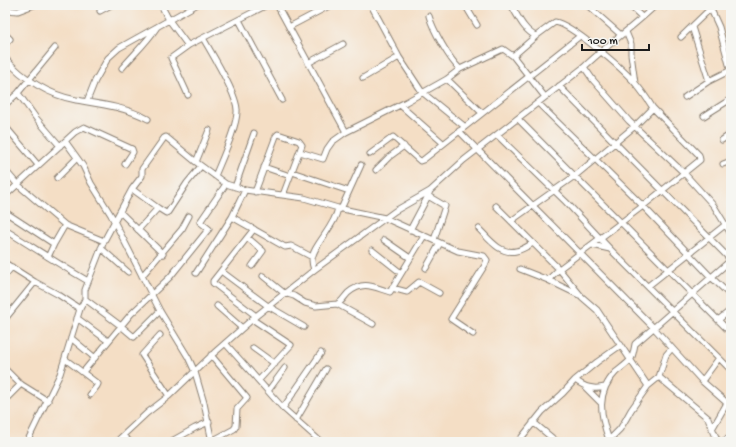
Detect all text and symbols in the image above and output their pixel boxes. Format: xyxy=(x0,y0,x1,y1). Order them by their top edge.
scale bar xyxy=(582,26,649,52)
text: 100 m xyxy=(587,35,618,49)

